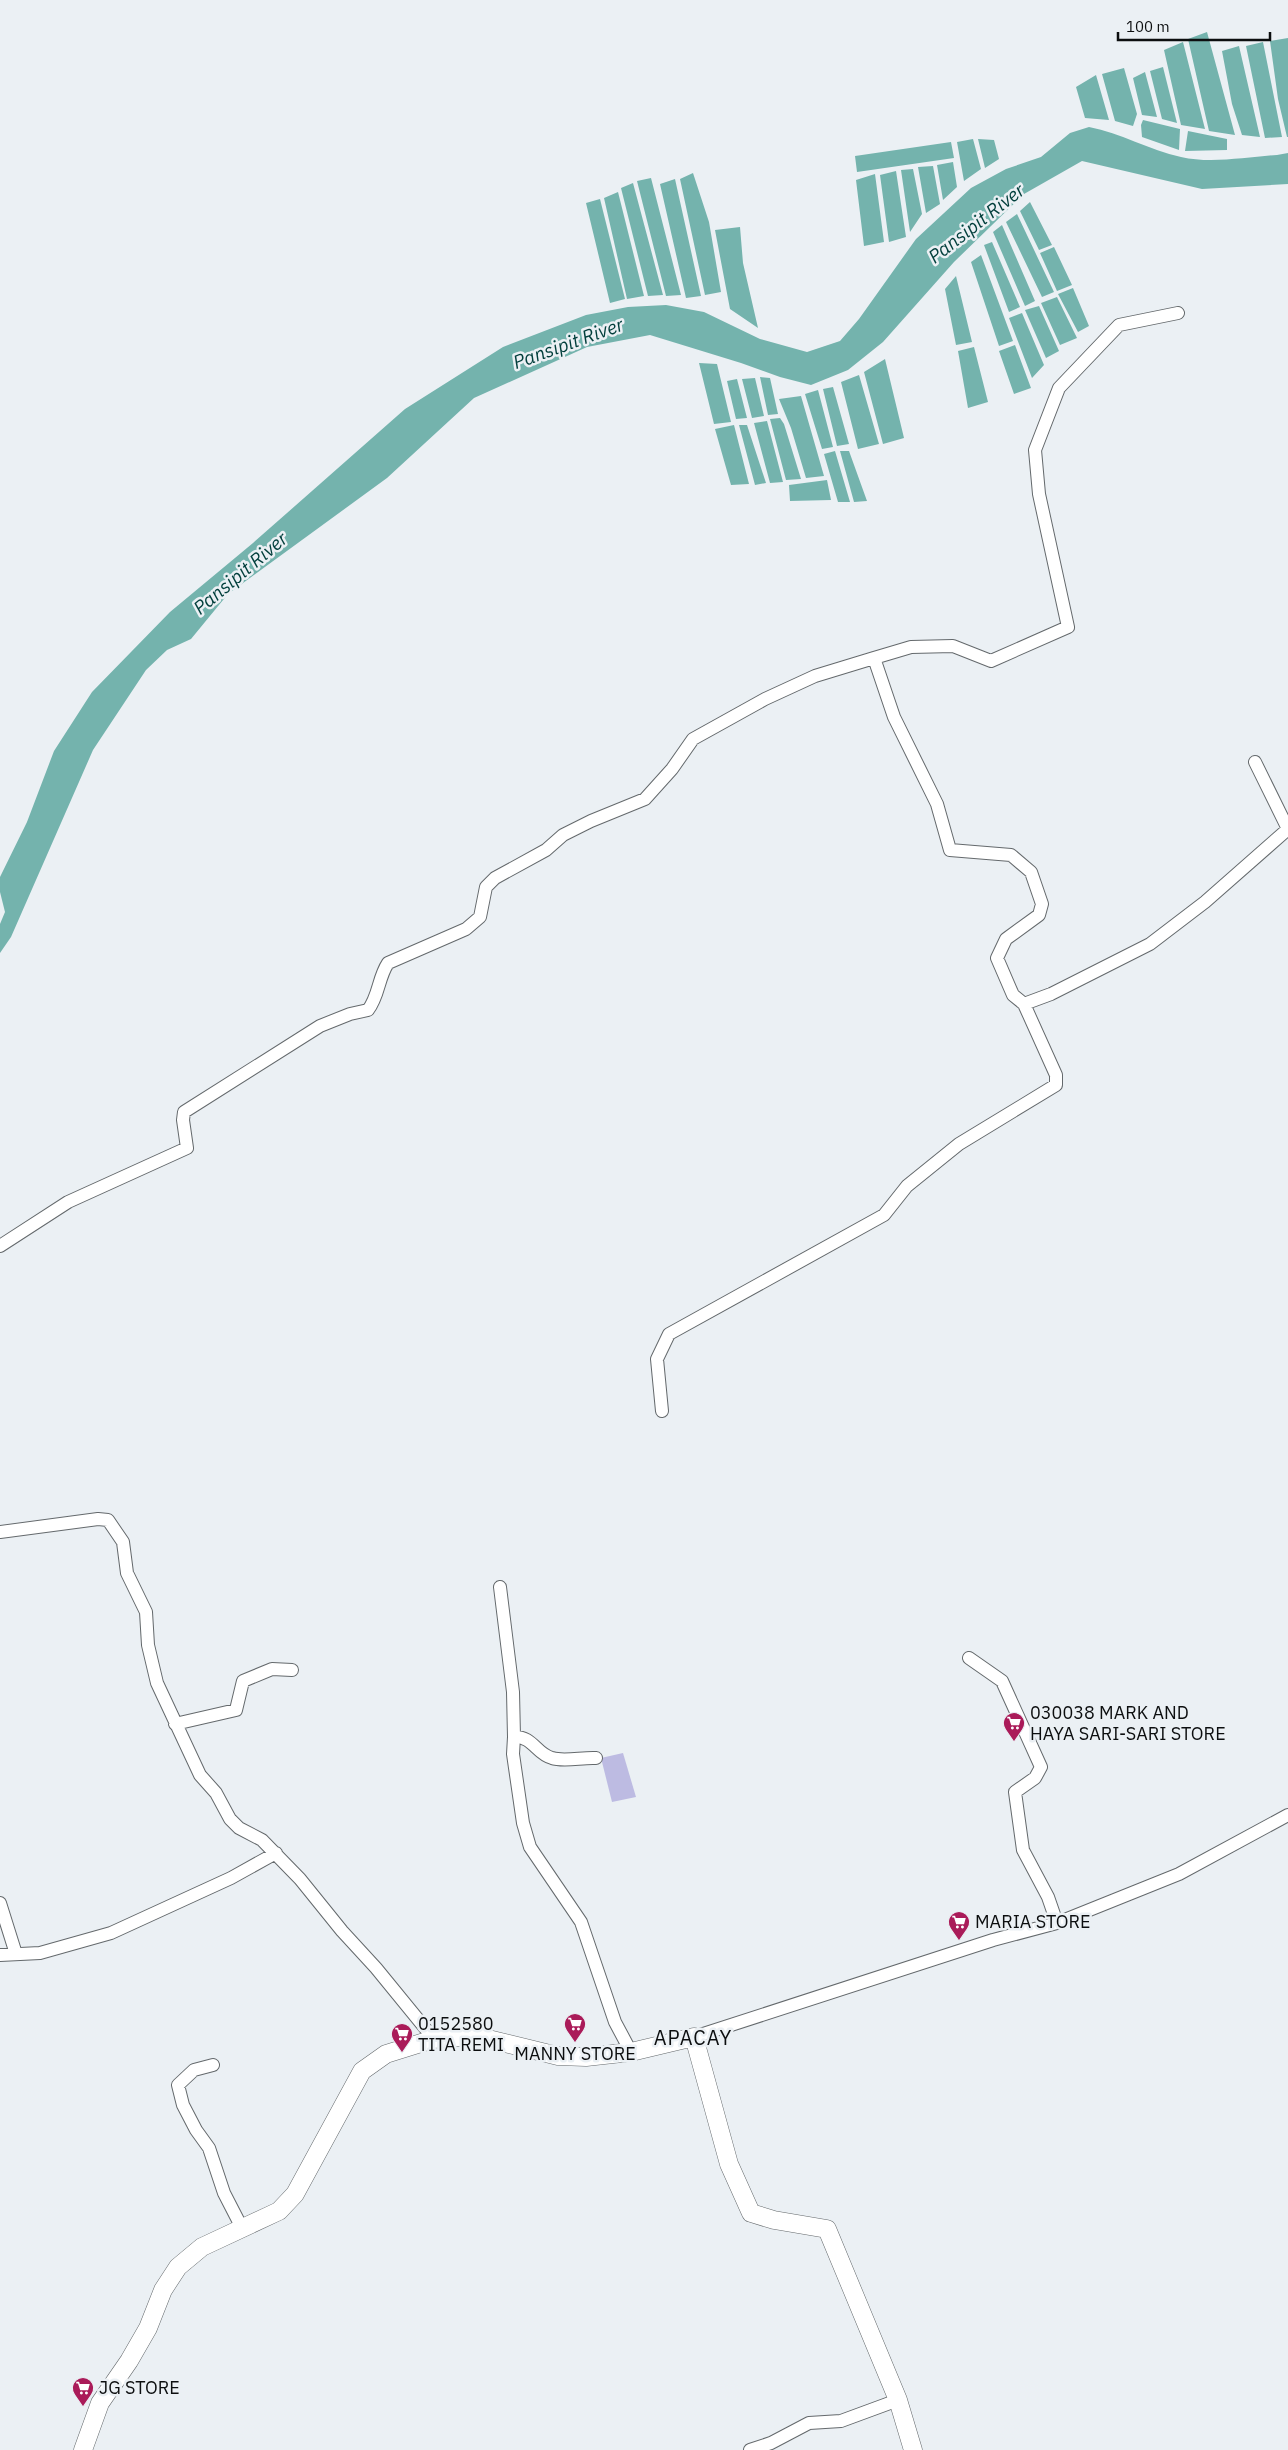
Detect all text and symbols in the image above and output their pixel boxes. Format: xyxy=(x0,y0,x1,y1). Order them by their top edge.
scale bar xyxy=(1118,10,1270,42)
text: 100 m xyxy=(1126,17,1170,36)
water label: Pansipit River xyxy=(923,177,1030,268)
water label: Pansipit River xyxy=(510,312,627,374)
water label: Pansipit River xyxy=(188,526,293,619)
place label: 030038 MARK AND HAYA SARI-SARI STORE xyxy=(1030,1701,1226,1745)
supermarket icon: 030038 MARK AND HAYA SARI-SARI STORE xyxy=(1002,1711,1026,1742)
supermarket icon: MARIA STORE xyxy=(947,1910,971,1941)
place label: MARIA STORE xyxy=(975,1910,1091,1933)
place label: 0152580 TITA REMI xyxy=(418,2012,504,2056)
supermarket icon: MANNY STORE xyxy=(563,2012,587,2043)
supermarket icon: 0152580 TITA REMI xyxy=(390,2022,414,2053)
district label: APACAY xyxy=(654,2024,732,2051)
place label: MANNY STORE xyxy=(514,2042,636,2065)
supermarket icon: JG STORE xyxy=(71,2376,95,2407)
place label: JG STORE xyxy=(99,2376,180,2399)

